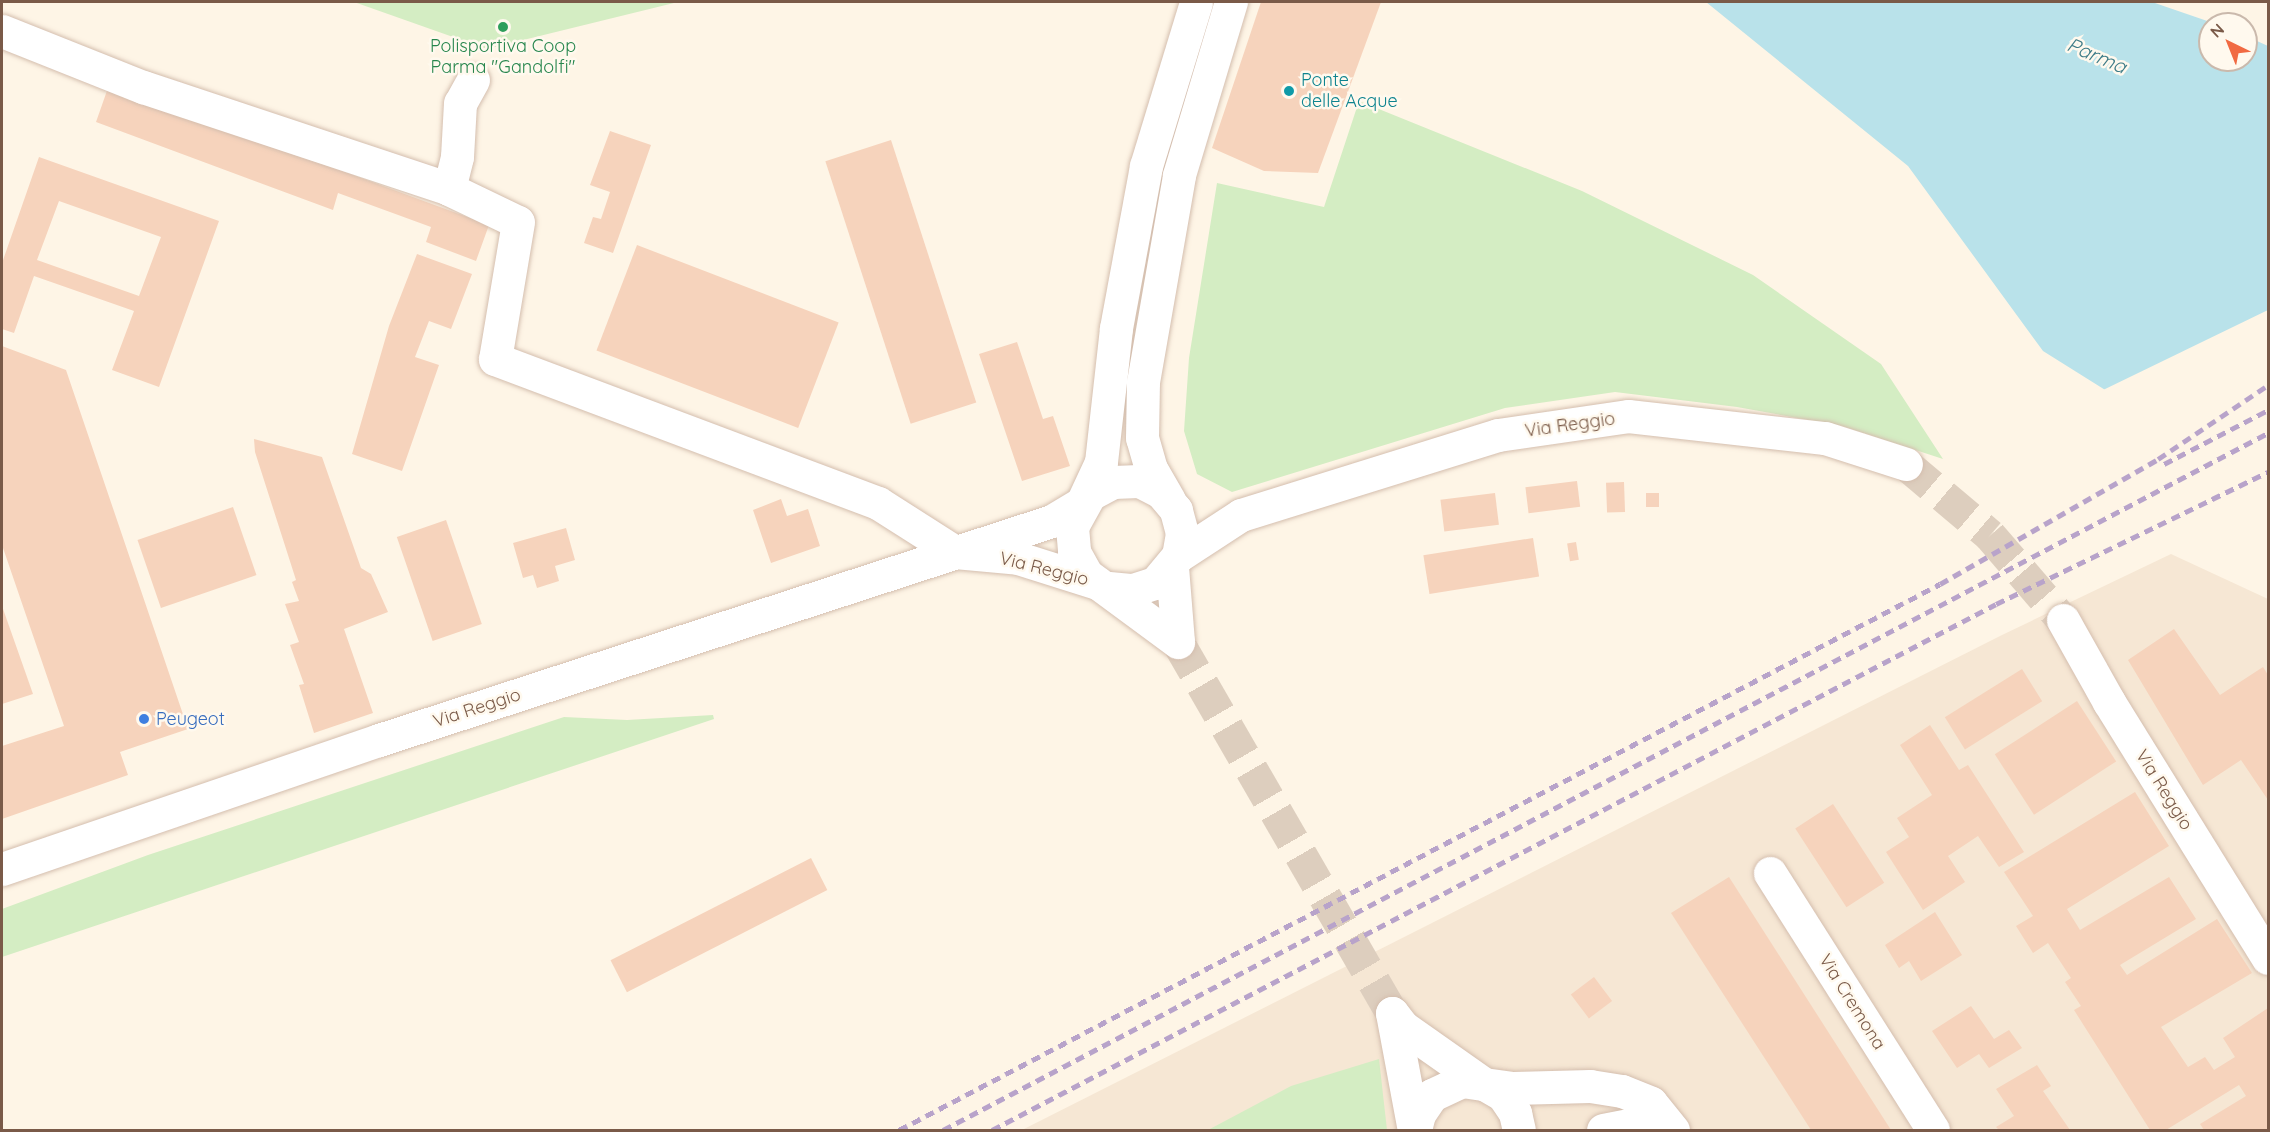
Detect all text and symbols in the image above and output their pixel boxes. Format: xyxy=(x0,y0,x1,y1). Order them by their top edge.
north arrow xyxy=(2198,12,2258,72)
text: N xyxy=(2206,19,2228,42)
marker: Polisportiva Coop Parma "Gandolfi" xyxy=(496,20,510,34)
water label: Parma xyxy=(2064,32,2130,78)
place label: Polisportiva Coop Parma "Gandolfi" xyxy=(430,36,576,78)
place label: Ponte delle Acque xyxy=(1301,70,1398,112)
marker: Ponte delle Acque xyxy=(1282,84,1296,98)
street label: Via Reggio xyxy=(1523,408,1617,442)
street label: Via Reggio xyxy=(997,548,1091,590)
street label: Via Reggio xyxy=(430,684,524,732)
place label: Peugeot xyxy=(156,708,225,730)
marker: Peugeot xyxy=(137,712,151,726)
street label: Via Reggio xyxy=(2131,746,2197,834)
street label: Via Cremona xyxy=(1814,950,1890,1054)

